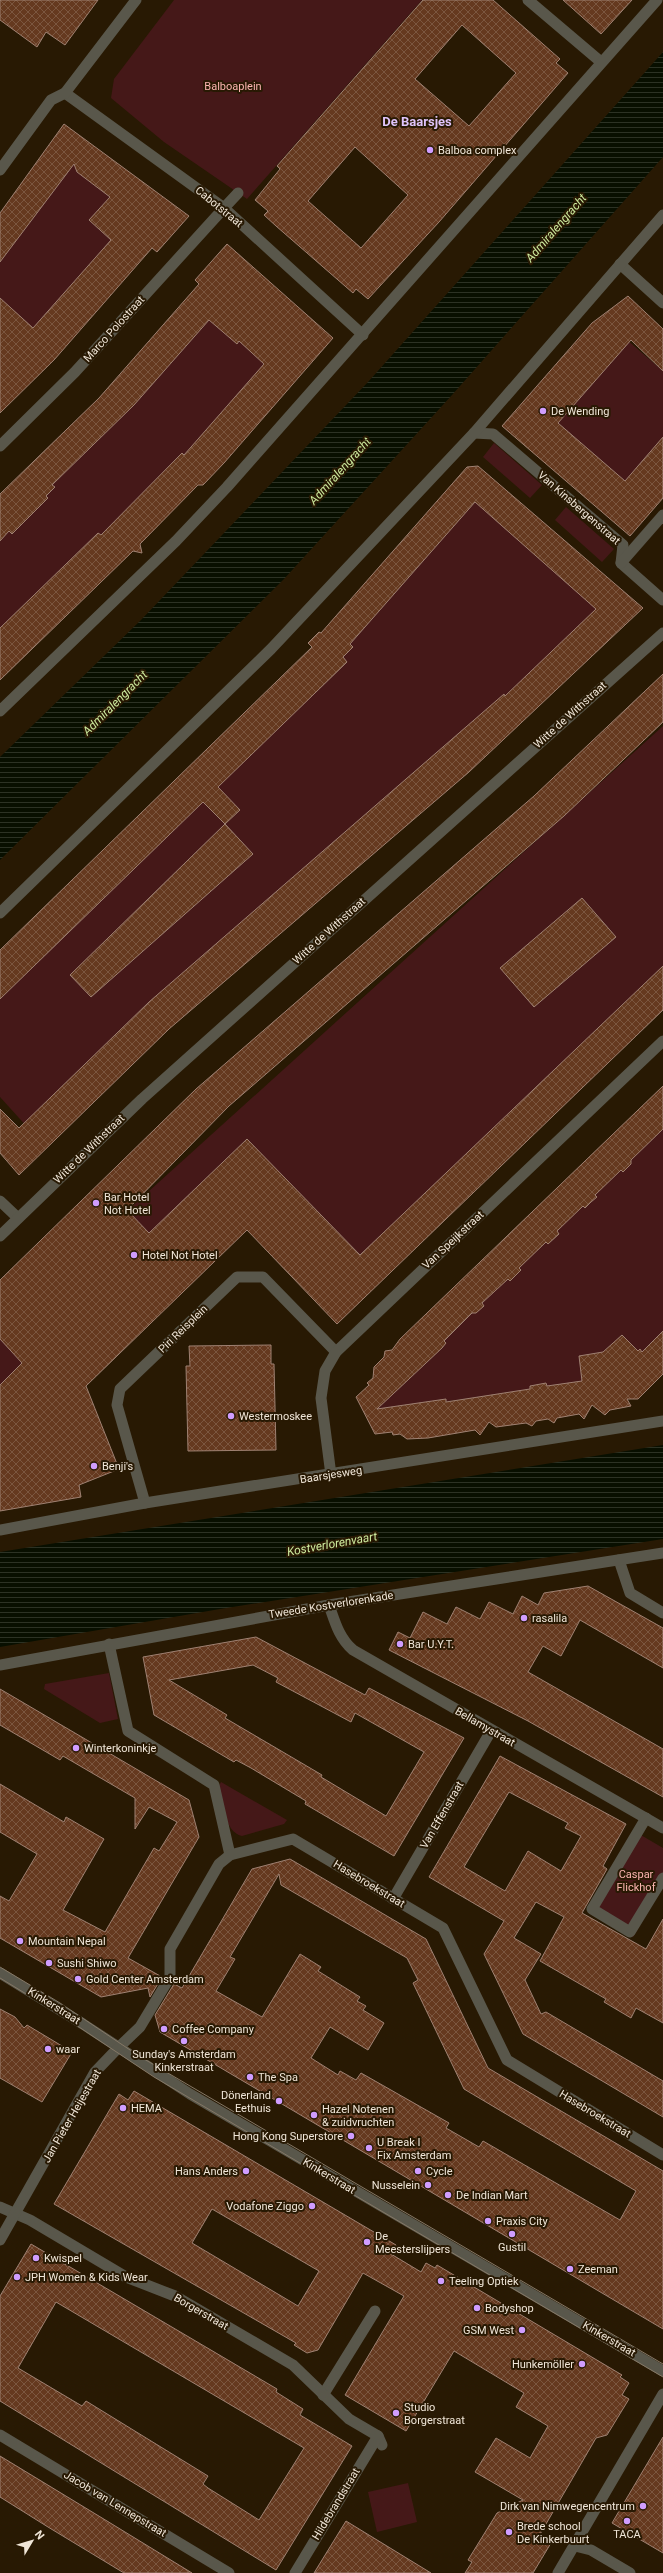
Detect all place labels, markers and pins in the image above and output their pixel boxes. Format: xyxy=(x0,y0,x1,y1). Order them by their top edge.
place label: Balboa complex xyxy=(438,144,517,157)
marker: Balboa complex xyxy=(425,145,435,155)
place label: De Wending xyxy=(551,405,609,418)
marker: De Wending xyxy=(538,406,548,416)
place label: Bar Hotel Not Hotel xyxy=(104,1191,151,1217)
marker: Bar Hotel Not Hotel xyxy=(91,1198,101,1208)
place label: Hotel Not Hotel xyxy=(142,1249,218,1262)
marker: Hotel Not Hotel xyxy=(129,1250,139,1260)
place label: Westermoskee xyxy=(239,1410,312,1423)
marker: Westermoskee xyxy=(226,1411,236,1421)
place label: Benji's xyxy=(102,1460,134,1473)
marker: Benji's xyxy=(89,1461,99,1471)
place label: rasalila xyxy=(532,1612,567,1625)
marker: rasalila xyxy=(519,1613,529,1623)
place label: Bar U.Y.T. xyxy=(408,1638,454,1651)
marker: Bar U.Y.T. xyxy=(395,1639,405,1649)
place label: Winterkoninkje xyxy=(84,1742,157,1755)
marker: Winterkoninkje xyxy=(71,1743,81,1753)
place label: Mountain Nepal xyxy=(28,1935,106,1948)
marker: Mountain Nepal xyxy=(15,1936,25,1946)
place label: Sushi Shiwo xyxy=(57,1957,117,1970)
marker: Sushi Shiwo xyxy=(44,1958,54,1968)
place label: Gold Center Amsterdam xyxy=(86,1973,204,1986)
marker: Gold Center Amsterdam xyxy=(73,1974,83,1984)
place label: Coffee Company xyxy=(172,2023,255,2036)
marker: Coffee Company xyxy=(159,2024,169,2034)
marker: Sunday's Amsterdam Kinkerstraat xyxy=(179,2036,189,2046)
place label: waar xyxy=(56,2043,80,2056)
marker: waar xyxy=(43,2044,53,2054)
place label: Sunday's Amsterdam Kinkerstraat xyxy=(132,2048,236,2074)
place label: The Spa xyxy=(258,2071,298,2084)
marker: The Spa xyxy=(245,2072,255,2082)
place label: Dönerland Eethuis xyxy=(221,2089,271,2115)
marker: Dönerland Eethuis xyxy=(274,2096,284,2106)
place label: HEMA xyxy=(131,2102,163,2115)
marker: HEMA xyxy=(118,2103,128,2113)
place label: Hazel Notenen & zuidvruchten xyxy=(322,2103,394,2129)
marker: Hazel Notenen & zuidvruchten xyxy=(309,2110,319,2120)
place label: Hong Kong Superstore xyxy=(233,2130,343,2143)
marker: Hong Kong Superstore xyxy=(346,2131,356,2141)
place label: U Break I Fix Amsterdam xyxy=(377,2136,451,2162)
marker: U Break I Fix Amsterdam xyxy=(364,2143,374,2153)
place label: Hans Anders xyxy=(175,2165,238,2178)
place label: Cycle xyxy=(426,2165,453,2178)
marker: Hans Anders xyxy=(241,2166,251,2176)
marker: Cycle xyxy=(413,2166,423,2176)
place label: Nusselein xyxy=(372,2179,420,2192)
marker: Nusselein xyxy=(423,2180,433,2190)
place label: De Indian Mart xyxy=(456,2189,528,2202)
marker: De Indian Mart xyxy=(443,2190,453,2200)
place label: Vodafone Ziggo xyxy=(226,2200,304,2213)
marker: Vodafone Ziggo xyxy=(307,2201,317,2211)
place label: Praxis City xyxy=(496,2215,548,2228)
marker: Praxis City xyxy=(483,2216,493,2226)
marker: Gustil xyxy=(507,2229,517,2239)
place label: De Meesterslijpers xyxy=(375,2230,451,2256)
marker: De Meesterslijpers xyxy=(362,2237,372,2247)
place label: Gustil xyxy=(498,2241,526,2254)
place label: Kwispel xyxy=(44,2252,82,2265)
marker: Kwispel xyxy=(31,2253,41,2263)
place label: Zeeman xyxy=(578,2263,618,2276)
marker: Zeeman xyxy=(565,2264,575,2274)
place label: JPH Women & Kids Wear xyxy=(25,2271,148,2284)
marker: JPH Women & Kids Wear xyxy=(12,2272,22,2282)
place label: Teeling Optiek xyxy=(449,2275,519,2288)
marker: Teeling Optiek xyxy=(436,2276,446,2286)
place label: Bodyshop xyxy=(485,2302,534,2315)
marker: Bodyshop xyxy=(472,2303,482,2313)
place label: GSM West xyxy=(463,2324,514,2337)
marker: GSM West xyxy=(517,2325,527,2335)
place label: Hunkemöller xyxy=(512,2358,574,2371)
marker: Hunkemöller xyxy=(577,2359,587,2369)
place label: Studio Borgerstraat xyxy=(404,2401,465,2427)
marker: Studio Borgerstraat xyxy=(391,2408,401,2418)
place label: Dirk van Nimwegencentrum xyxy=(500,2500,635,2513)
marker: Dirk van Nimwegencentrum xyxy=(638,2501,648,2511)
marker: TACA xyxy=(622,2516,632,2526)
place label: Brede school De Kinkerbuurt xyxy=(517,2520,590,2546)
marker: Brede school De Kinkerbuurt xyxy=(504,2527,514,2537)
place label: TACA xyxy=(613,2528,642,2541)

